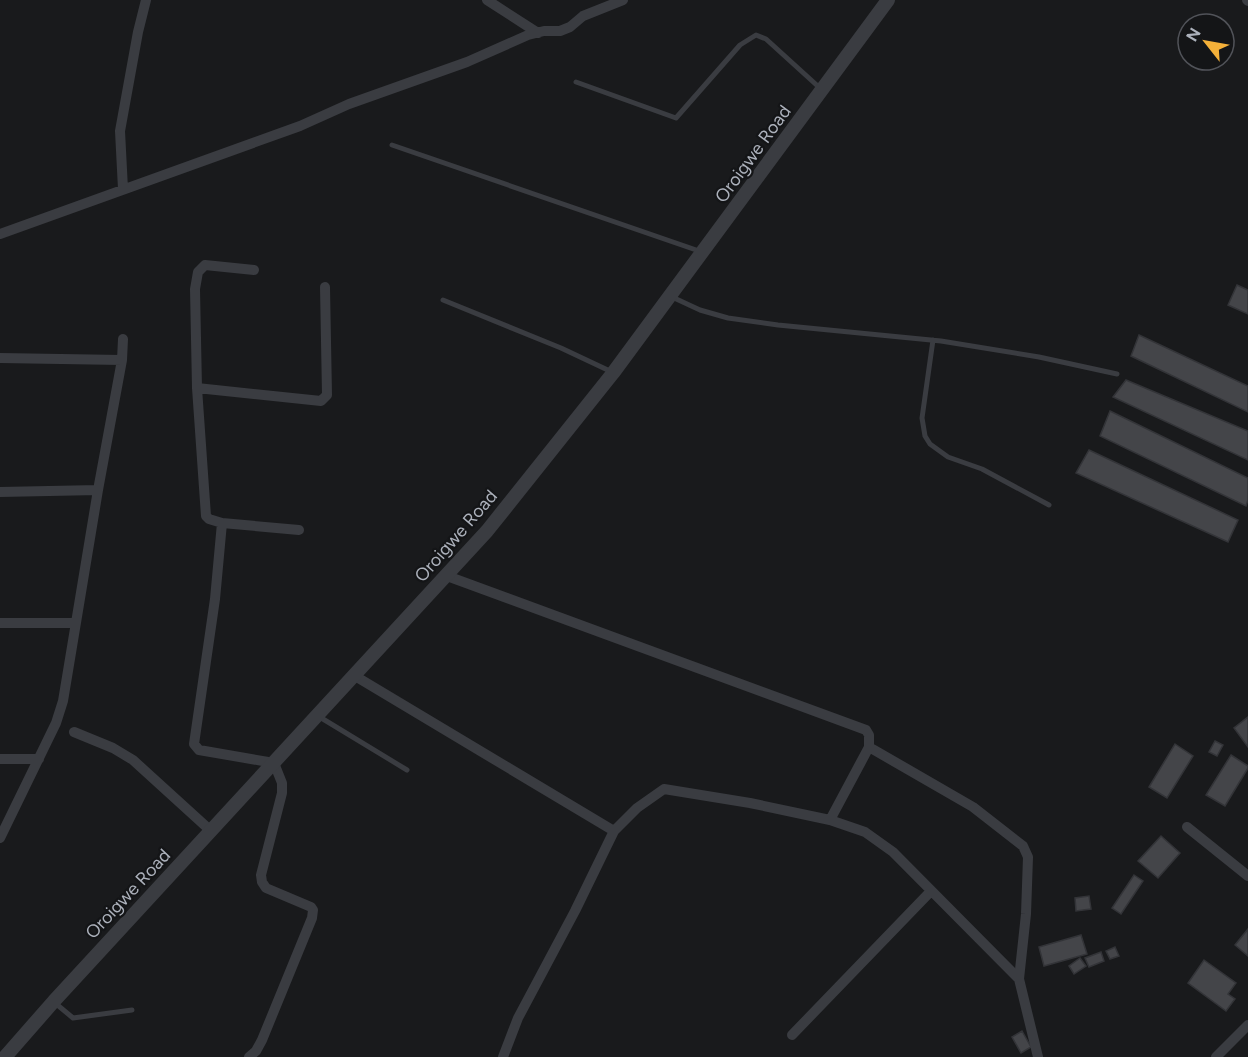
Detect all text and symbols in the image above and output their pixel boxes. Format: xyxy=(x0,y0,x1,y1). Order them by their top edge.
north arrow xyxy=(1176,12,1236,72)
text: N xyxy=(1182,24,1205,45)
street label: Oroigwe Road xyxy=(710,101,796,207)
street label: Oroigwe Road xyxy=(410,485,502,587)
street label: Oroigwe Road xyxy=(81,844,175,944)

